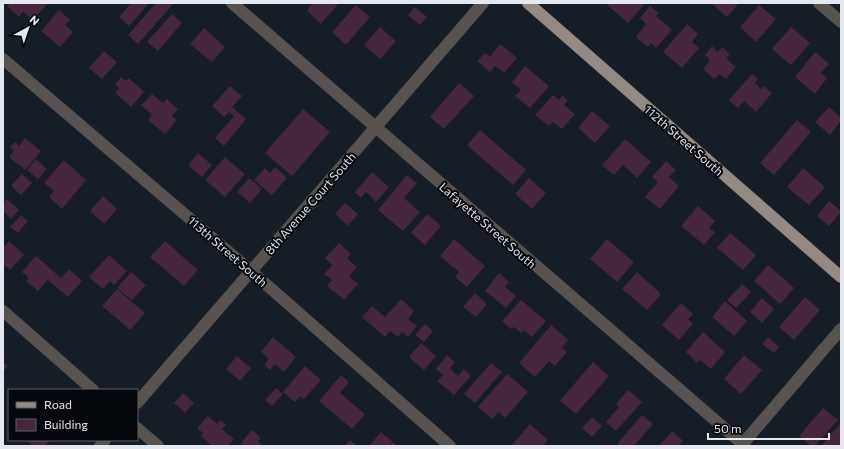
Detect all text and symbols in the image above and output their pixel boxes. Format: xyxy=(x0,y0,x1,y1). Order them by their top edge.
north arrow xyxy=(8,8,48,48)
text: N xyxy=(27,12,42,28)
street label: 112th Street South xyxy=(642,102,726,178)
street label: 8th Avenue Court South xyxy=(262,149,358,257)
street label: Lafayette Street South xyxy=(437,179,539,271)
street label: 113th Street South xyxy=(186,213,270,289)
legend xyxy=(8,389,138,441)
text: Road xyxy=(44,397,72,411)
scale bar xyxy=(708,415,829,441)
text: Building xyxy=(44,417,88,431)
text: 50 m xyxy=(714,421,742,435)

